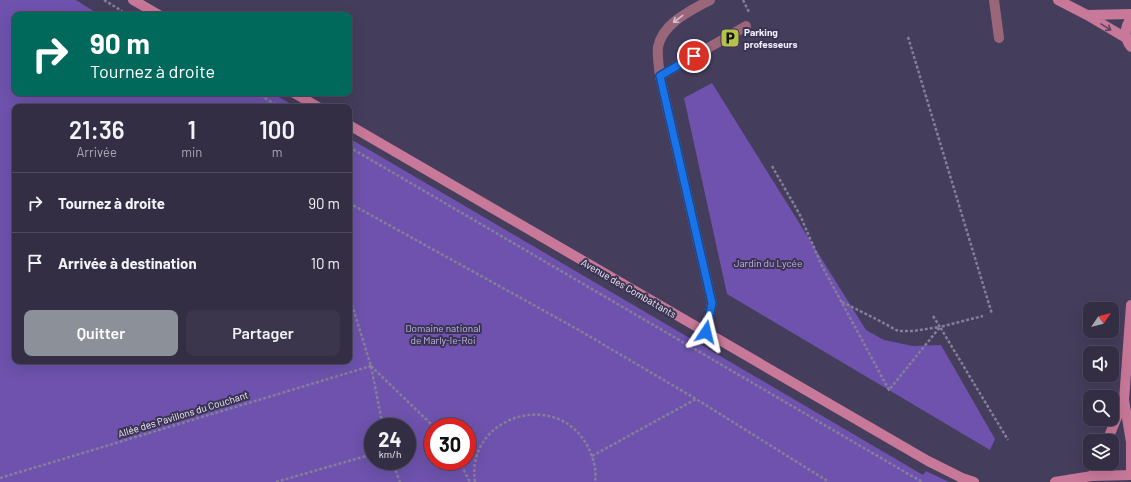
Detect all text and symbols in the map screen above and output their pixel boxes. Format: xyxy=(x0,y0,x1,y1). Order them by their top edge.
one-way arrow xyxy=(673,15,684,23)
one-way arrow xyxy=(1100,23,1112,31)
text: 90 m xyxy=(90,26,150,60)
place label: Parking professeurs xyxy=(744,26,797,50)
parking icon: Parking professeurs xyxy=(719,27,741,49)
icon: right xyxy=(24,28,76,80)
pin xyxy=(677,39,711,73)
icon: arrive xyxy=(683,45,705,67)
text: Tournez à droite xyxy=(90,60,215,82)
text: 21:36 xyxy=(69,115,124,144)
text: 1 xyxy=(188,115,196,144)
text: 100 xyxy=(259,115,295,144)
text: Arrivée xyxy=(76,144,117,160)
text: min xyxy=(181,144,202,160)
text: m xyxy=(272,144,283,160)
icon: right xyxy=(24,192,46,214)
text: Tournez à droite xyxy=(58,194,165,212)
text: 90 m xyxy=(308,194,340,212)
icon: arrive xyxy=(24,252,46,274)
text: Arrivée à destination xyxy=(58,254,197,272)
text: 10 m xyxy=(311,254,340,272)
street label: Avenue des Combattants xyxy=(579,256,679,320)
park label: Jardin du Lycée xyxy=(734,257,802,269)
north arrow xyxy=(1083,302,1119,338)
map controls xyxy=(1083,302,1119,470)
button: Quitter xyxy=(24,310,178,356)
button: Partager xyxy=(186,310,340,356)
position arrow xyxy=(685,311,727,353)
park label: Domaine national de Marly-le-Roi xyxy=(405,322,481,346)
button: sound xyxy=(1083,346,1119,382)
street label: Allée des Pavillons du Couchant xyxy=(116,388,250,440)
button: search xyxy=(1083,390,1119,426)
speed limit sign: 30 xyxy=(424,418,476,470)
text: 24 xyxy=(378,427,402,451)
button: layers xyxy=(1083,434,1119,470)
text: km/h xyxy=(379,448,401,460)

